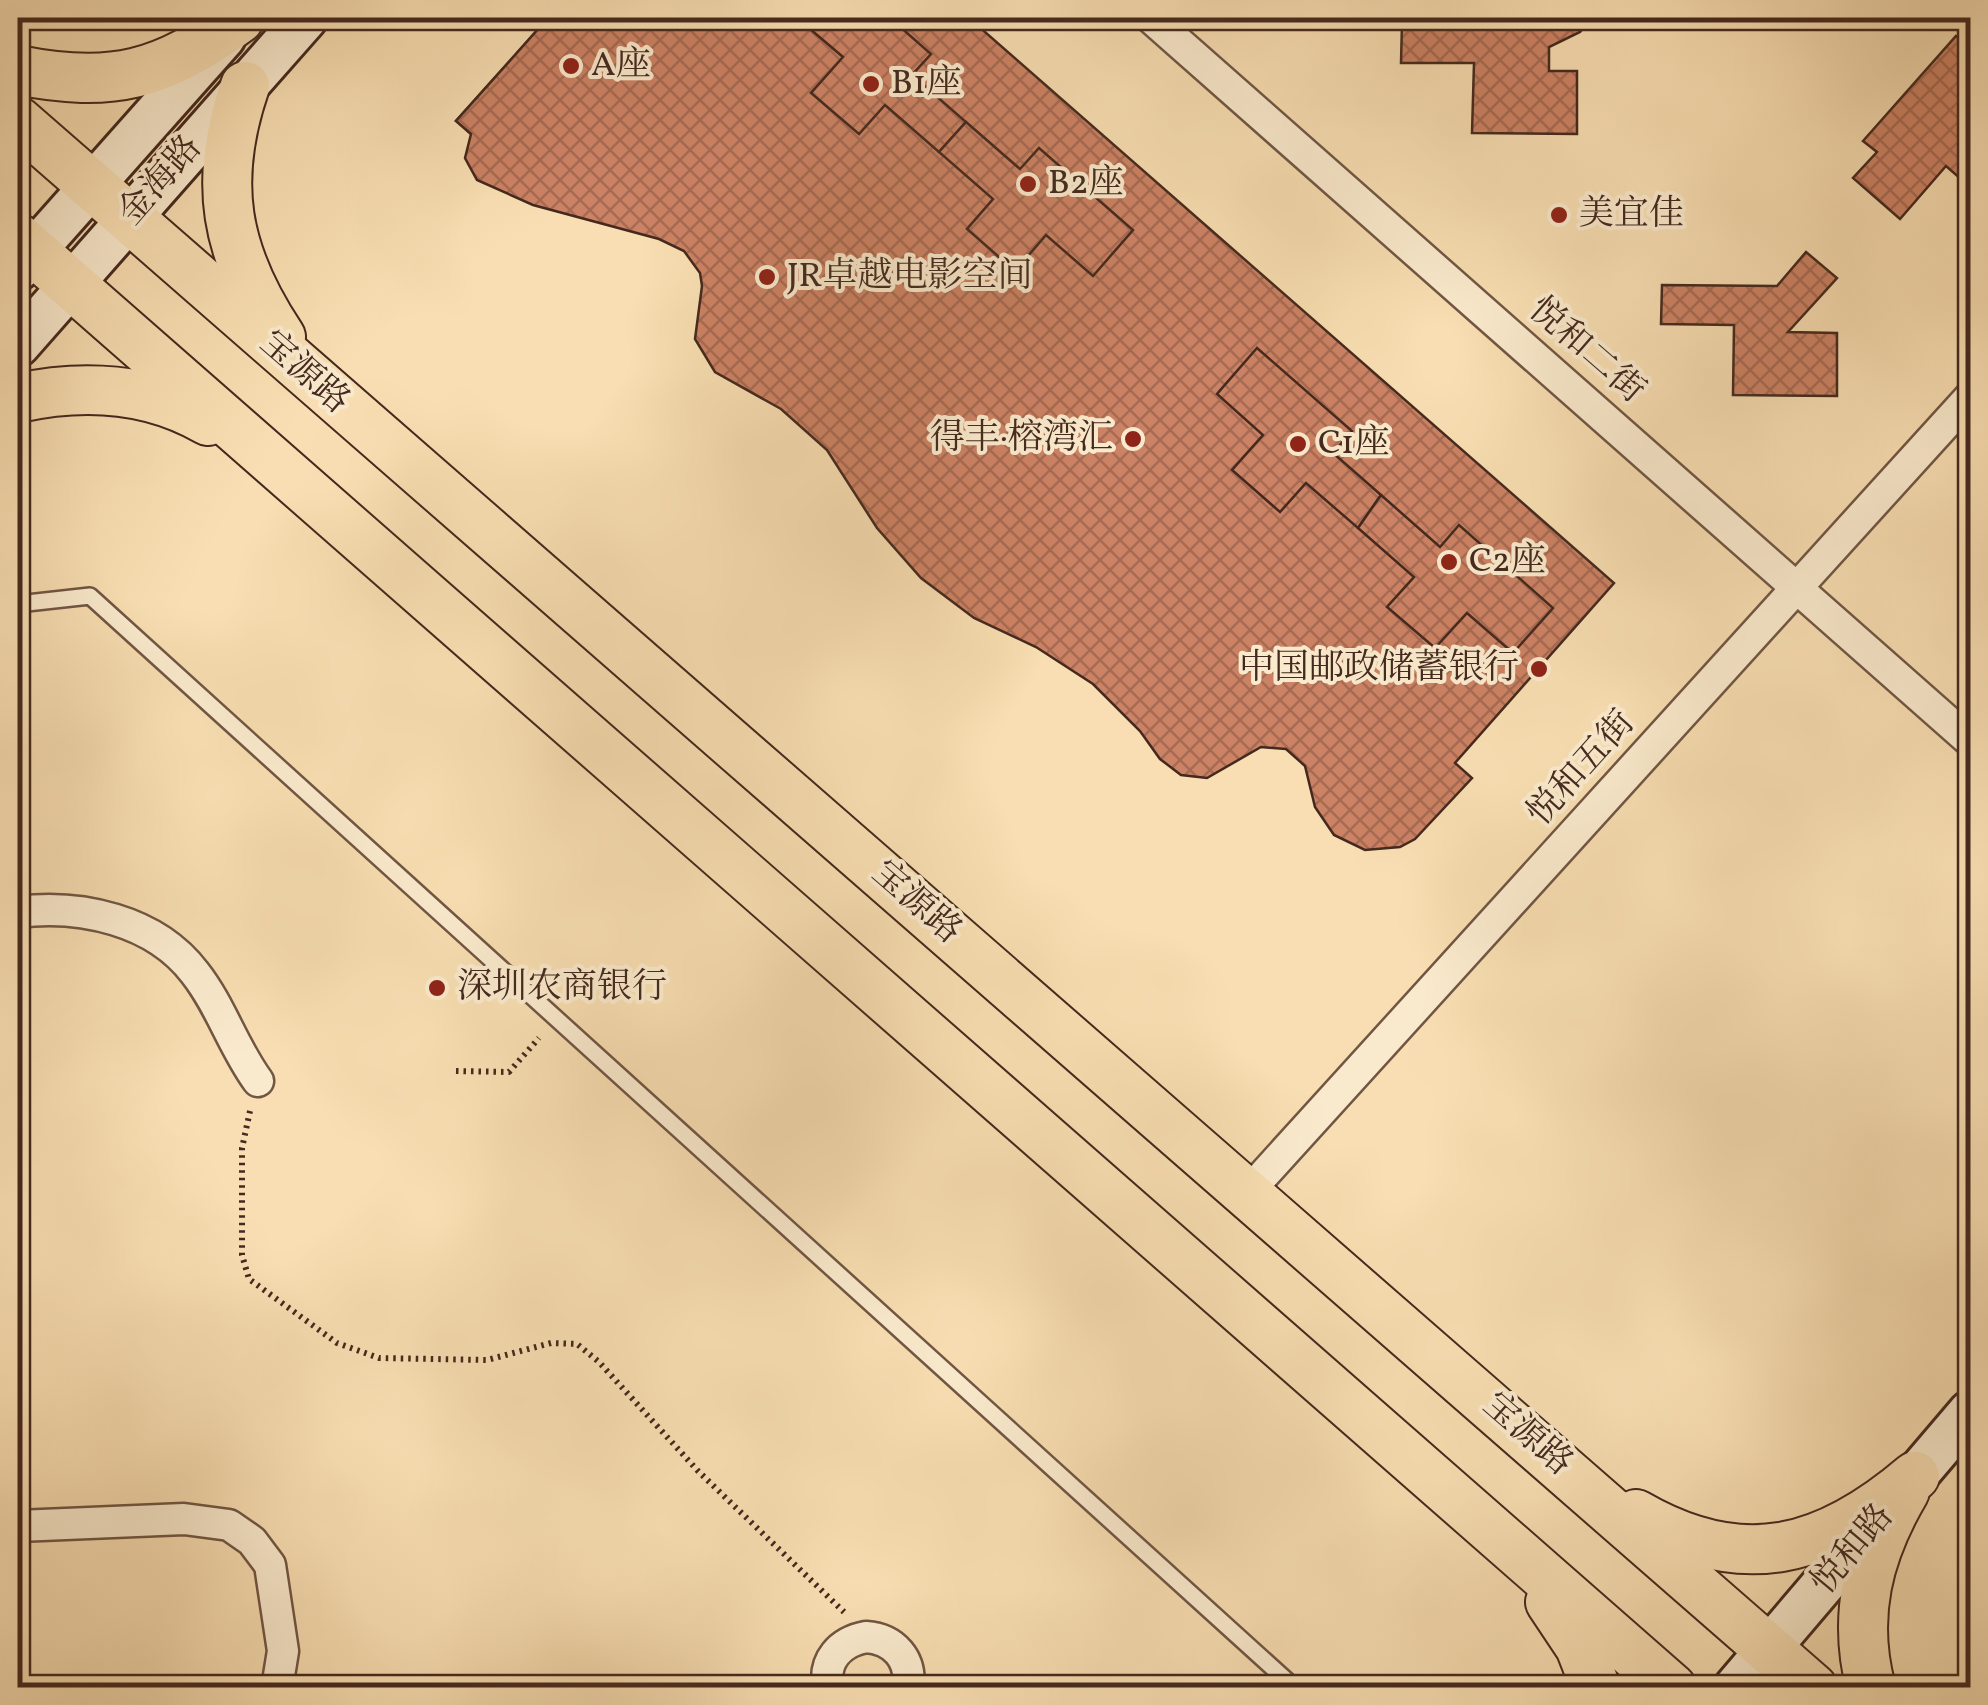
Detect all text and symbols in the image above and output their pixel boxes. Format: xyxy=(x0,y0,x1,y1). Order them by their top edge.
place label: A座 xyxy=(591,42,651,90)
marker: A座 xyxy=(560,55,582,77)
place label: B1座 xyxy=(891,60,961,108)
marker: B1座 xyxy=(860,73,882,95)
street label: 金海路 xyxy=(108,126,214,236)
place label: B2座 xyxy=(1048,160,1124,208)
marker: B2座 xyxy=(1017,173,1039,195)
place label: 美宜佳 xyxy=(1579,191,1684,239)
marker: 美宜佳 xyxy=(1548,204,1570,226)
place label: JR卓越电影空间 xyxy=(787,253,1032,301)
marker: JR卓越电影空间 xyxy=(756,266,778,288)
street label: 悦和二街 xyxy=(1517,287,1655,415)
street label: 宝源路 xyxy=(249,320,359,426)
place label: 得丰·榕湾汇 xyxy=(930,415,1113,463)
place label: C1座 xyxy=(1318,420,1389,468)
marker: 得丰·榕湾汇 xyxy=(1122,428,1144,450)
marker: C1座 xyxy=(1287,433,1309,455)
place label: C2座 xyxy=(1469,538,1546,586)
marker: C2座 xyxy=(1438,551,1460,573)
place label: 中国邮政储蓄银行 xyxy=(1239,645,1519,693)
marker: 中国邮政储蓄银行 xyxy=(1528,658,1550,680)
street label: 悦和五街 xyxy=(1517,701,1647,837)
street label: 宝源路 xyxy=(861,850,971,956)
place label: 深圳农商银行 xyxy=(457,964,667,1012)
marker: 深圳农商银行 xyxy=(426,977,448,999)
street label: 宝源路 xyxy=(1472,1382,1582,1488)
street label: 悦和路 xyxy=(1801,1494,1905,1606)

